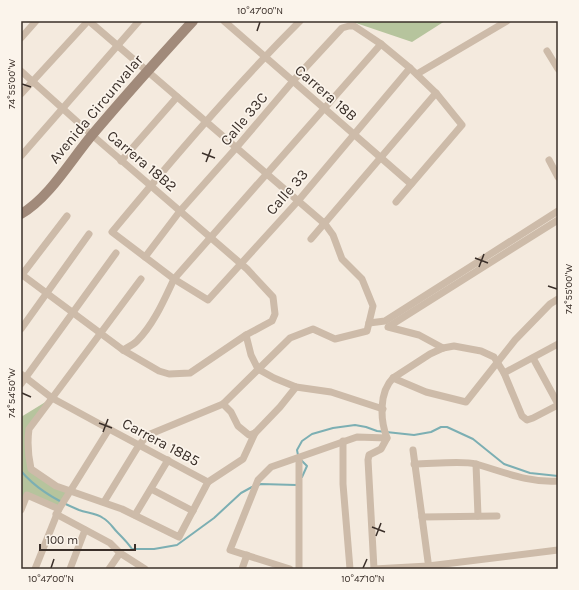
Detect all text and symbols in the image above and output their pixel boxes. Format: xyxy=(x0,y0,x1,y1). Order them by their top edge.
text: 10°47'00"N xyxy=(237,5,283,17)
street label: Avenida Circunvalar xyxy=(45,51,147,167)
text: 74°55'00"W xyxy=(6,59,18,109)
street label: Carrera 18B xyxy=(291,61,361,125)
street label: Calle 33C xyxy=(217,89,271,149)
street label: Carrera 18B2 xyxy=(103,127,181,195)
street label: Calle 33 xyxy=(262,165,312,219)
text: 74°55'00"W xyxy=(563,264,575,314)
text: 74°54'50"W xyxy=(6,368,18,418)
street label: Carrera 18B5 xyxy=(119,414,203,470)
scale bar xyxy=(40,526,135,552)
text: 100 m xyxy=(46,533,78,547)
text: 10°47'00"N xyxy=(28,573,74,585)
text: 10°47'10"N xyxy=(341,573,385,585)

